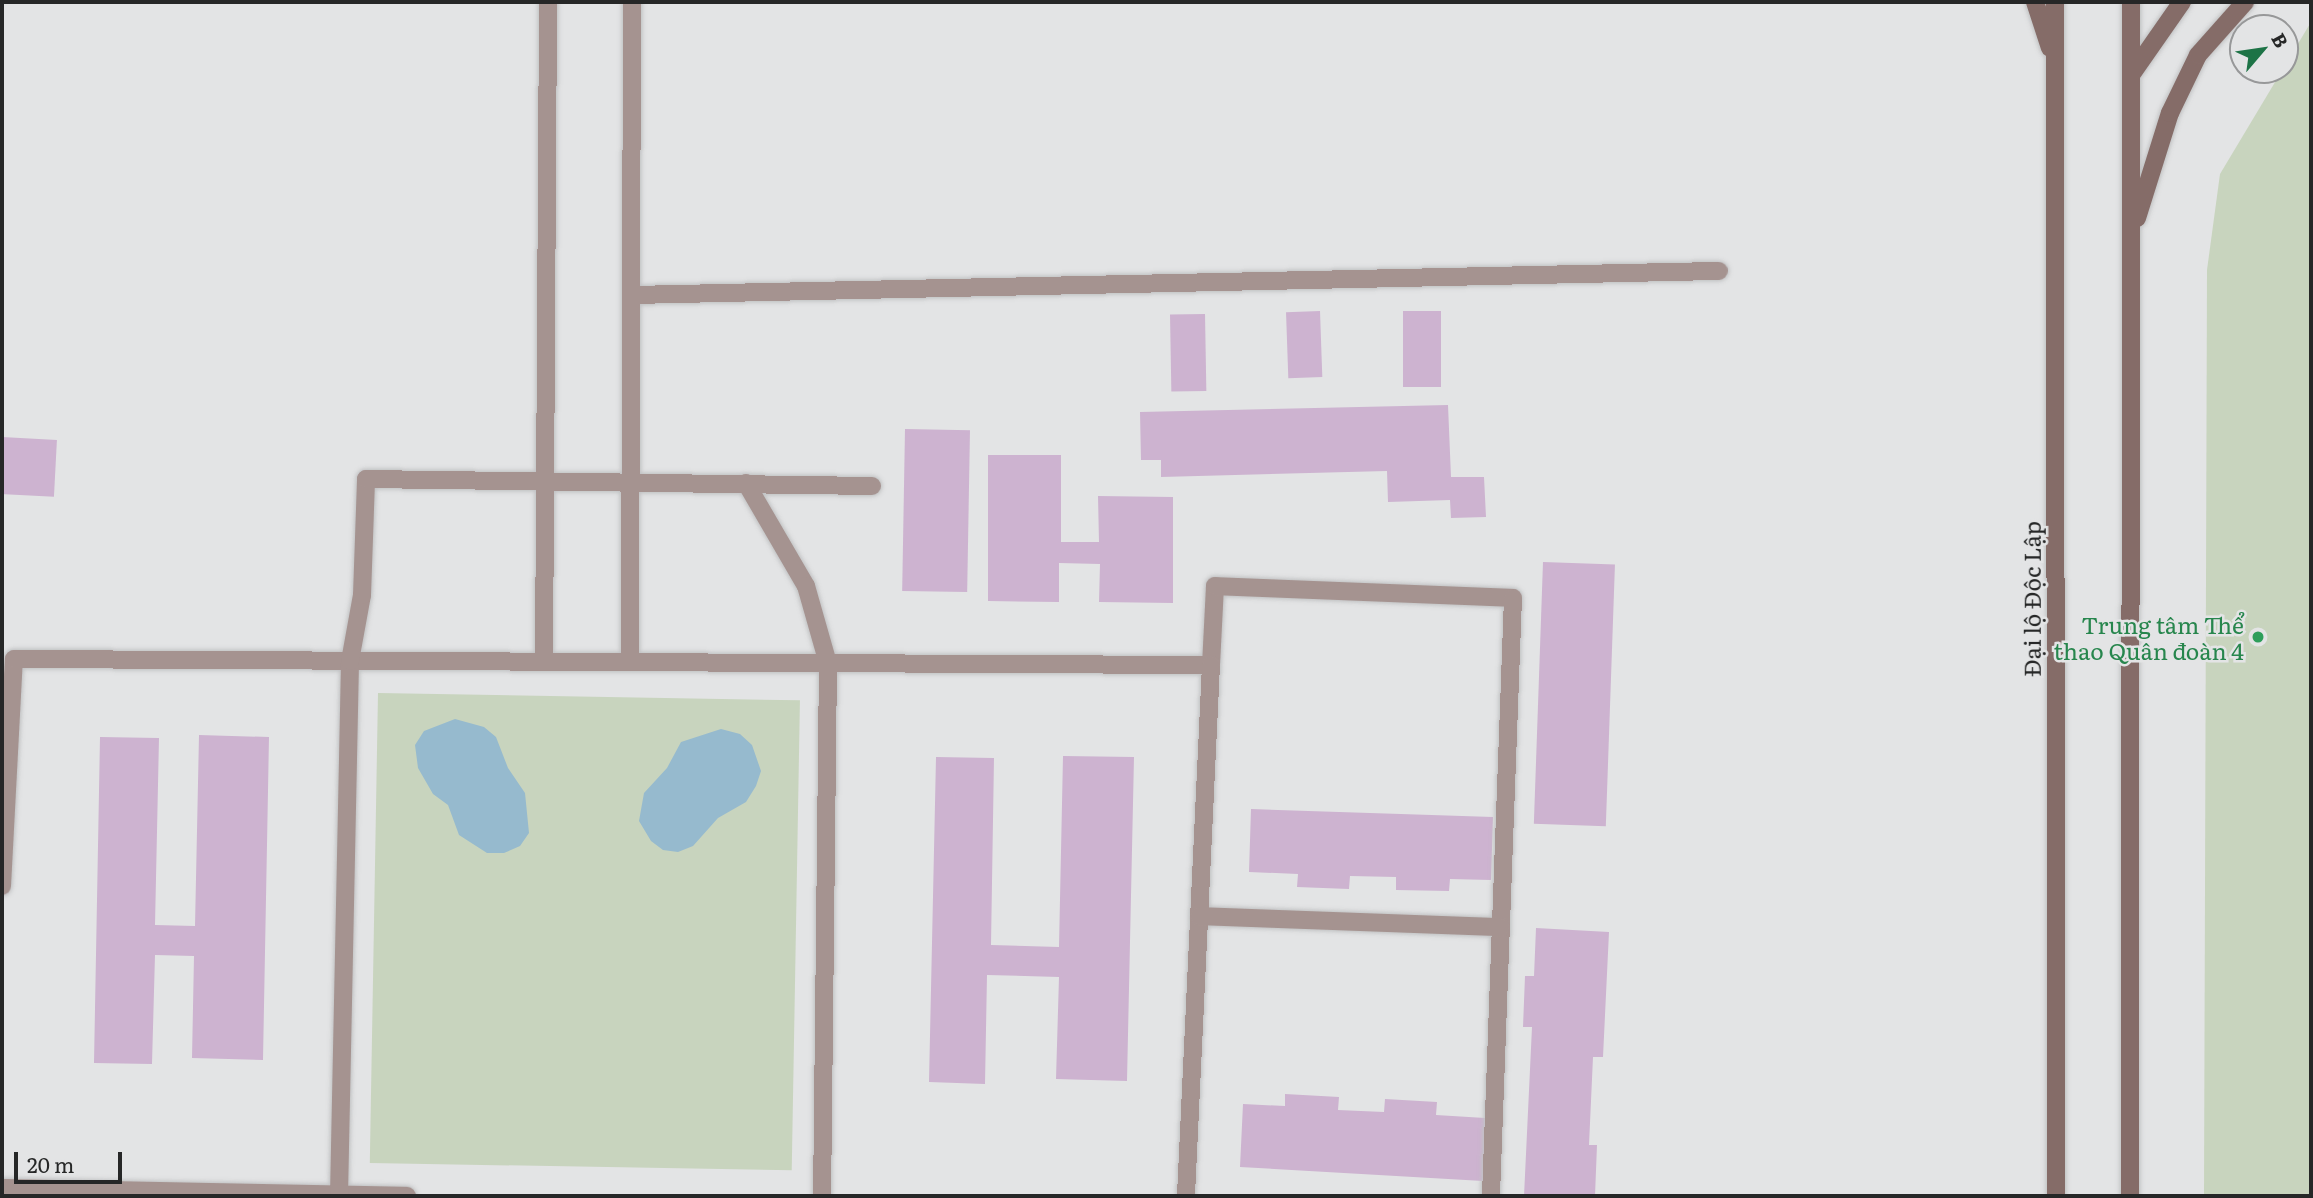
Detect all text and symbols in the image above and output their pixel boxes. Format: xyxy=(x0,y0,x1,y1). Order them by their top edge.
north arrow xyxy=(2229,14,2299,84)
text: B xyxy=(2265,27,2296,52)
street label: Đại lộ Độc Lập xyxy=(2017,521,2045,677)
place label: Trung tâm Thể thao Quân đoàn 4 xyxy=(2054,610,2244,664)
marker: Trung tâm Thể thao Quân đoàn 4 xyxy=(2250,629,2266,645)
scale bar xyxy=(18,1138,126,1182)
text: 20 m xyxy=(27,1148,74,1179)

